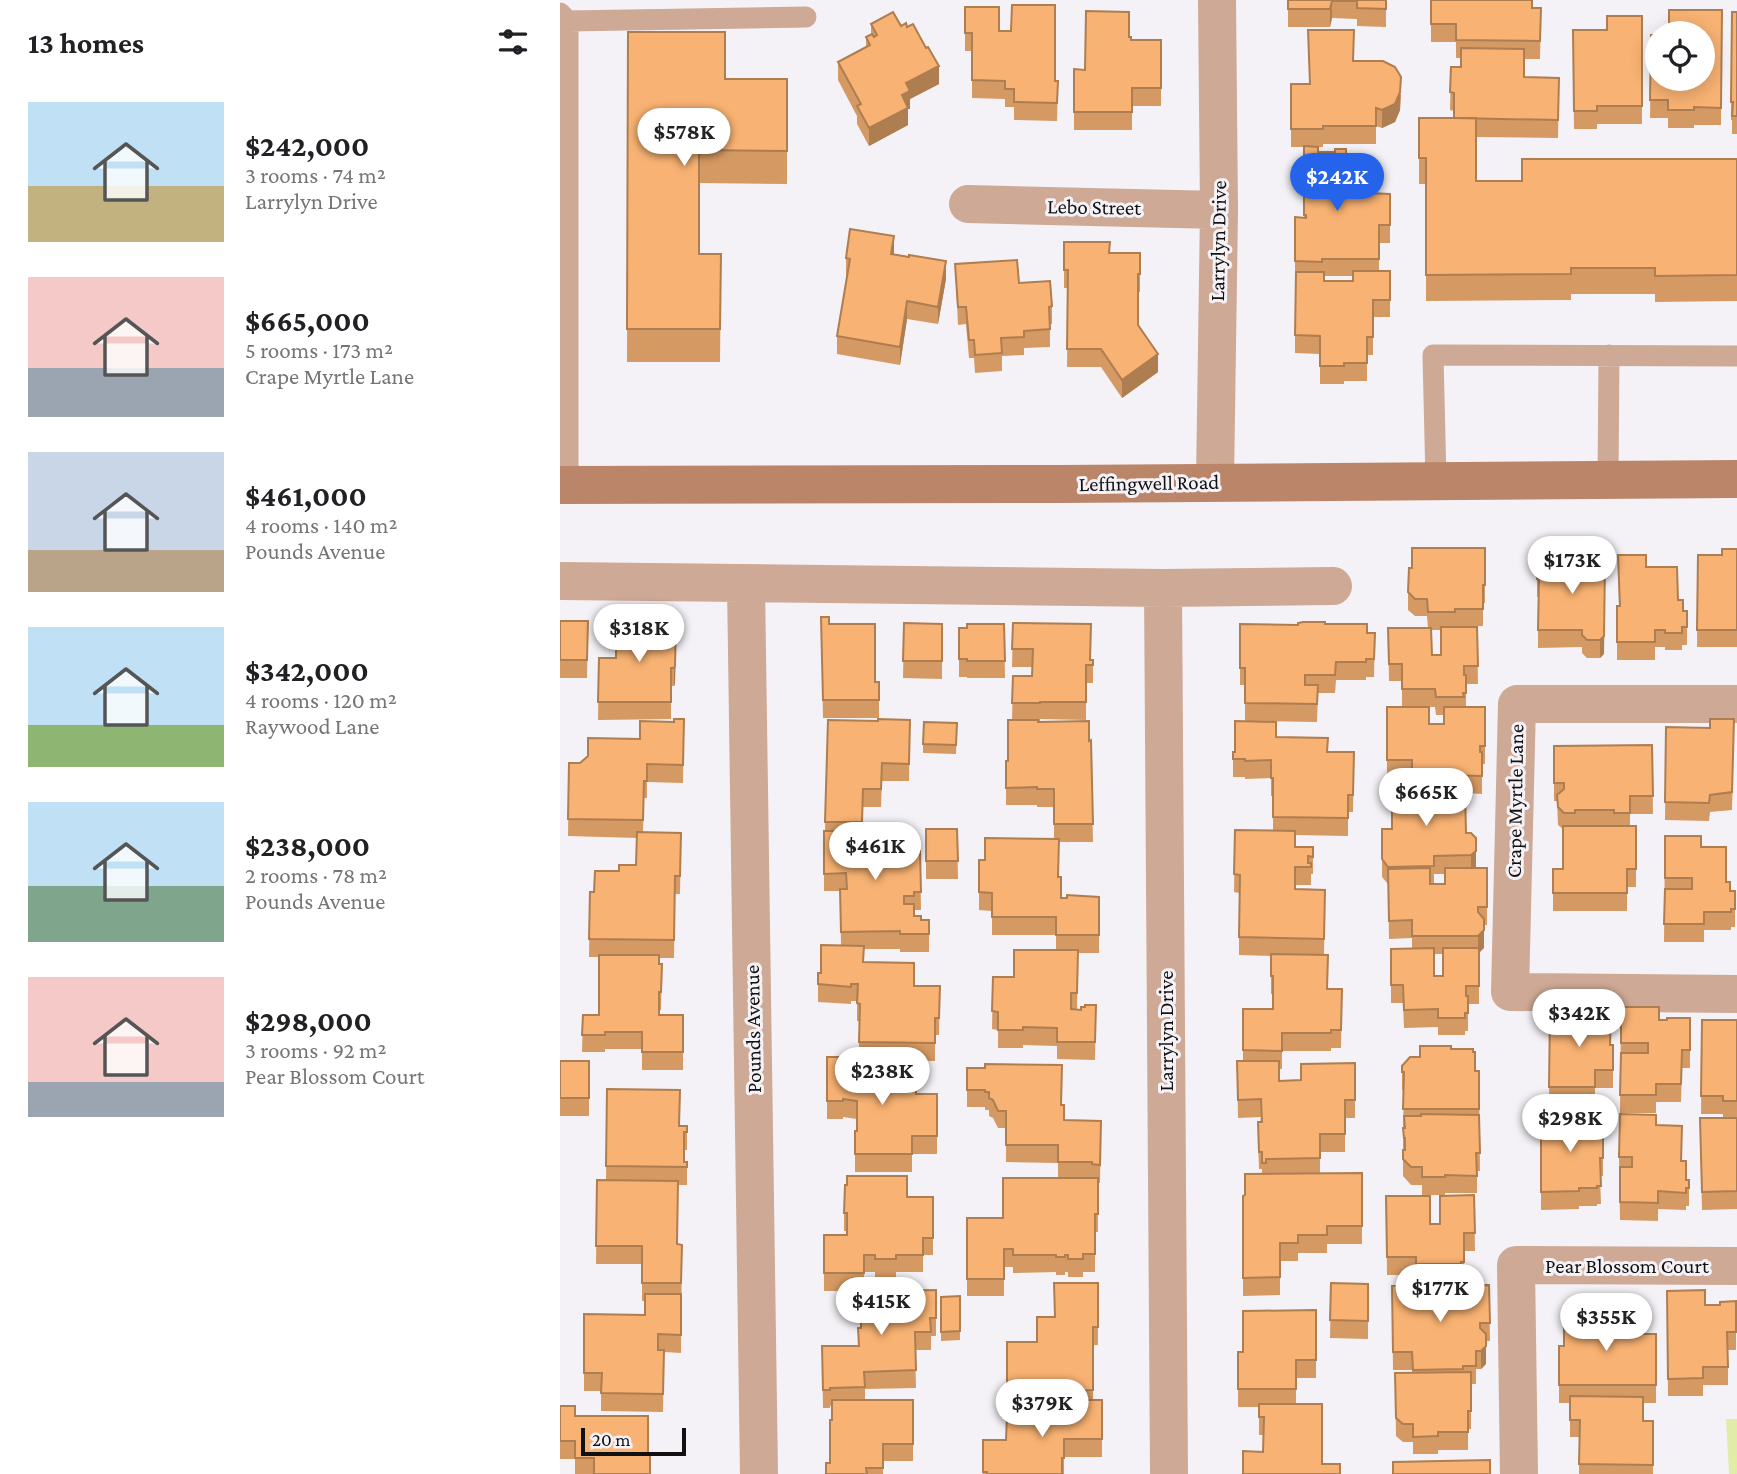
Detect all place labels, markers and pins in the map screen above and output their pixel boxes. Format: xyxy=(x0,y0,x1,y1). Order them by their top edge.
pin: $578K xyxy=(635,108,733,168)
pin: $242K xyxy=(1288,154,1386,213)
pin: $173K xyxy=(1523,536,1621,596)
pin: $318K xyxy=(590,604,688,664)
pin: $665K xyxy=(1377,768,1475,828)
pin: $461K xyxy=(826,822,924,882)
pin: $342K xyxy=(1530,990,1628,1049)
pin: $238K xyxy=(833,1048,931,1107)
pin: $298K xyxy=(1521,1094,1619,1154)
pin: $177K xyxy=(1391,1264,1489,1324)
pin: $415K xyxy=(832,1278,930,1337)
pin: $355K xyxy=(1557,1294,1655,1353)
pin: $379K xyxy=(993,1380,1091,1439)

